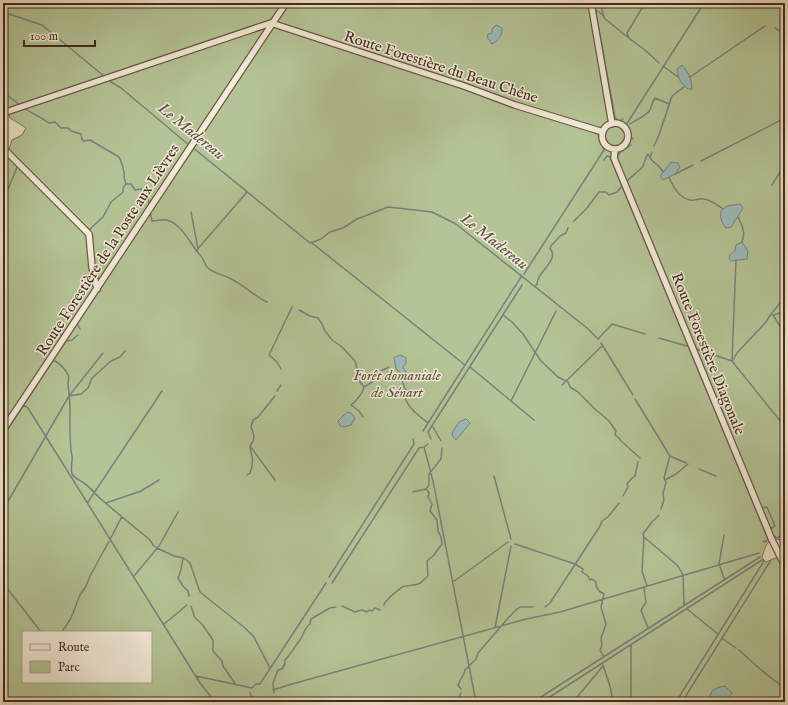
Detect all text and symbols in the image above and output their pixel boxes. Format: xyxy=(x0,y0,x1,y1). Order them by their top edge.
scale bar xyxy=(24,22,95,48)
street label: Route Forestière du Beau Chêne xyxy=(342,27,541,107)
text: 100 m xyxy=(30,29,58,44)
water label: Le Madereau xyxy=(153,98,229,165)
street label: Route Forestière de la Poste aux Lièvres xyxy=(32,140,184,360)
water label: Le Madereau xyxy=(455,209,532,275)
street label: Route Forestière Diagonale xyxy=(667,270,749,438)
park label: Forêt domaniale de Sénart xyxy=(353,366,441,402)
legend xyxy=(22,631,152,683)
text: Route xyxy=(58,640,90,655)
text: Parc xyxy=(58,660,80,675)

